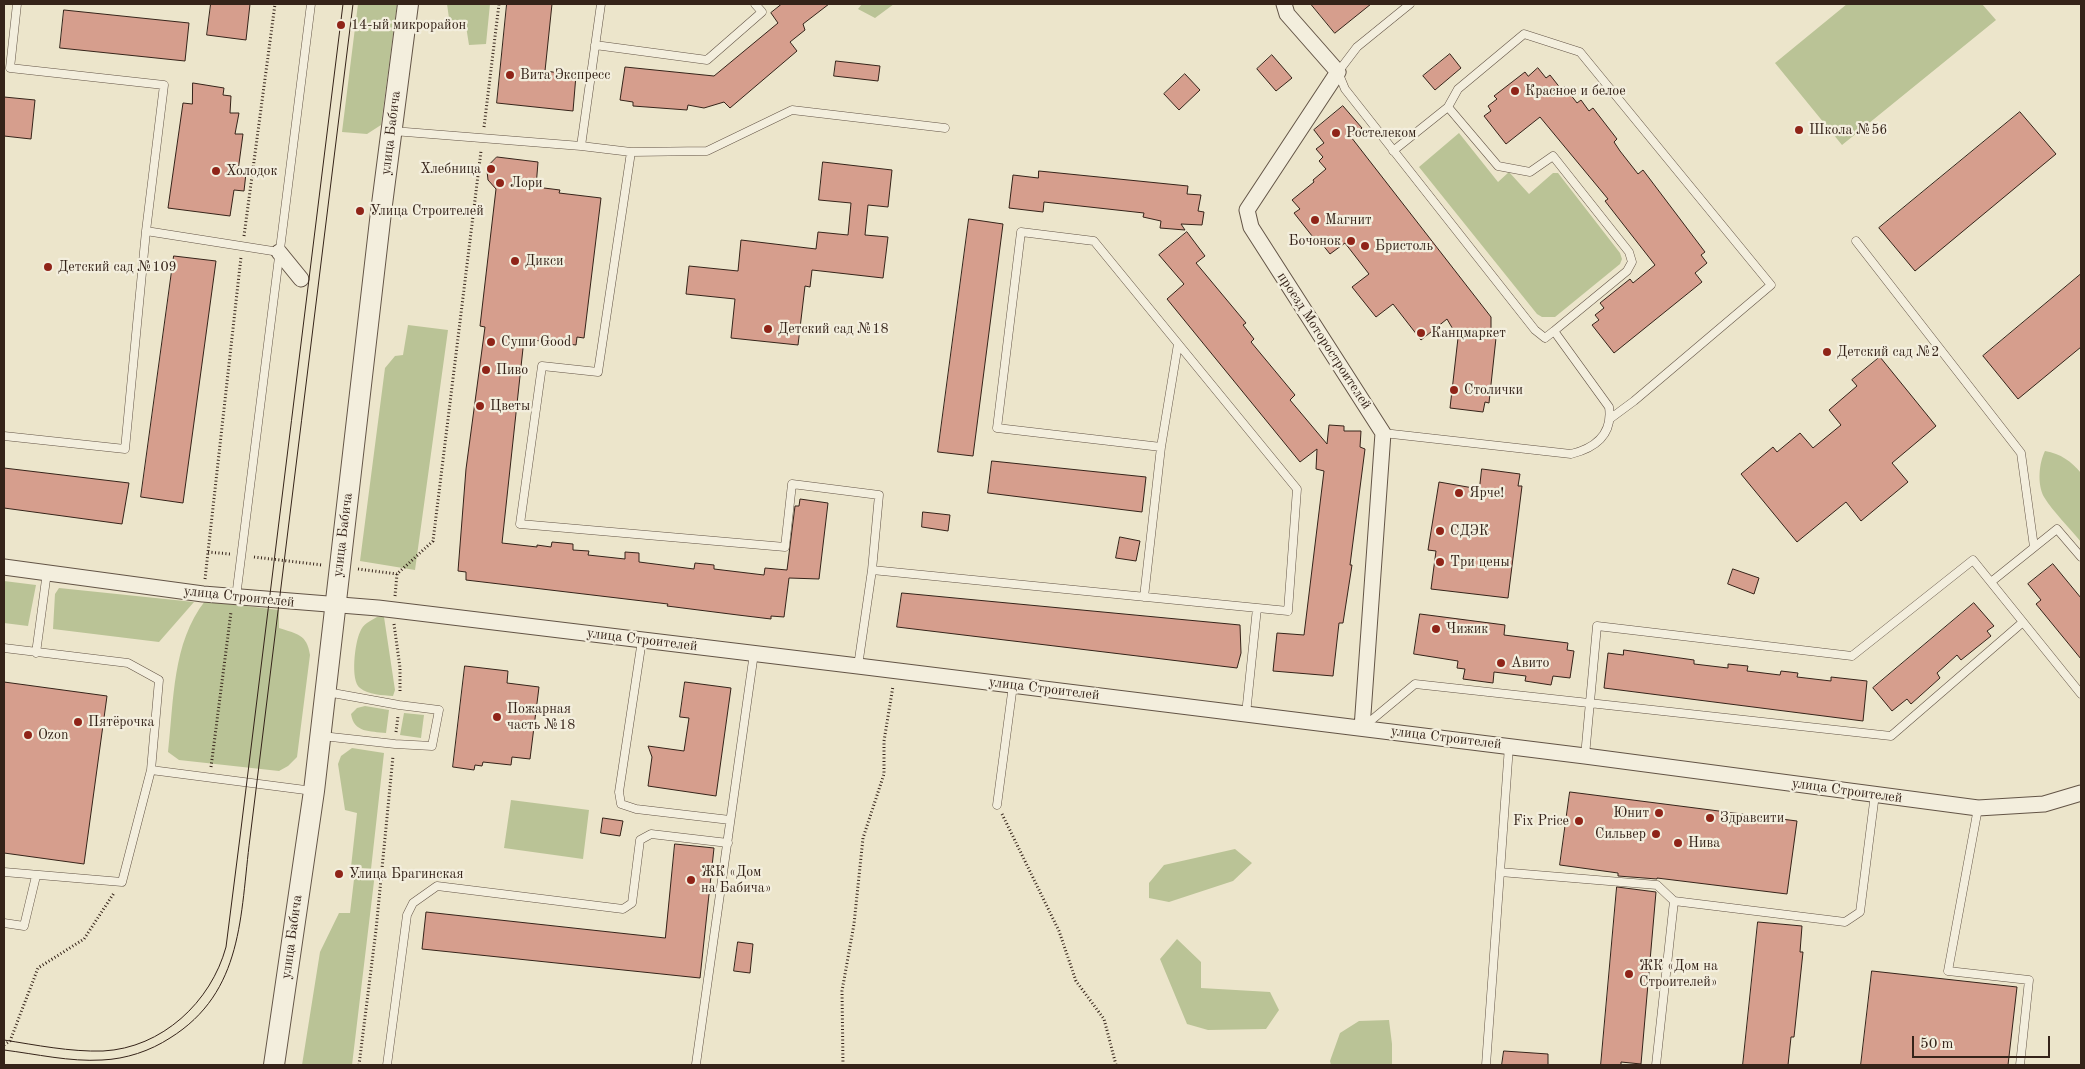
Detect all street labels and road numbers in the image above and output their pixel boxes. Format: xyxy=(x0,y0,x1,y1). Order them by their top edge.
street label: улица Бабича xyxy=(377,90,405,176)
street label: проезд Моторостроителей xyxy=(1273,269,1375,413)
street label: улица Бабича xyxy=(329,492,357,578)
street label: улица Строителей xyxy=(183,583,295,611)
street label: улица Строителей xyxy=(586,625,698,655)
street label: улица Строителей xyxy=(988,674,1100,704)
street label: улица Строителей xyxy=(1390,723,1502,753)
street label: улица Строителей xyxy=(1791,775,1903,807)
street label: улица Бабича xyxy=(278,894,306,980)

